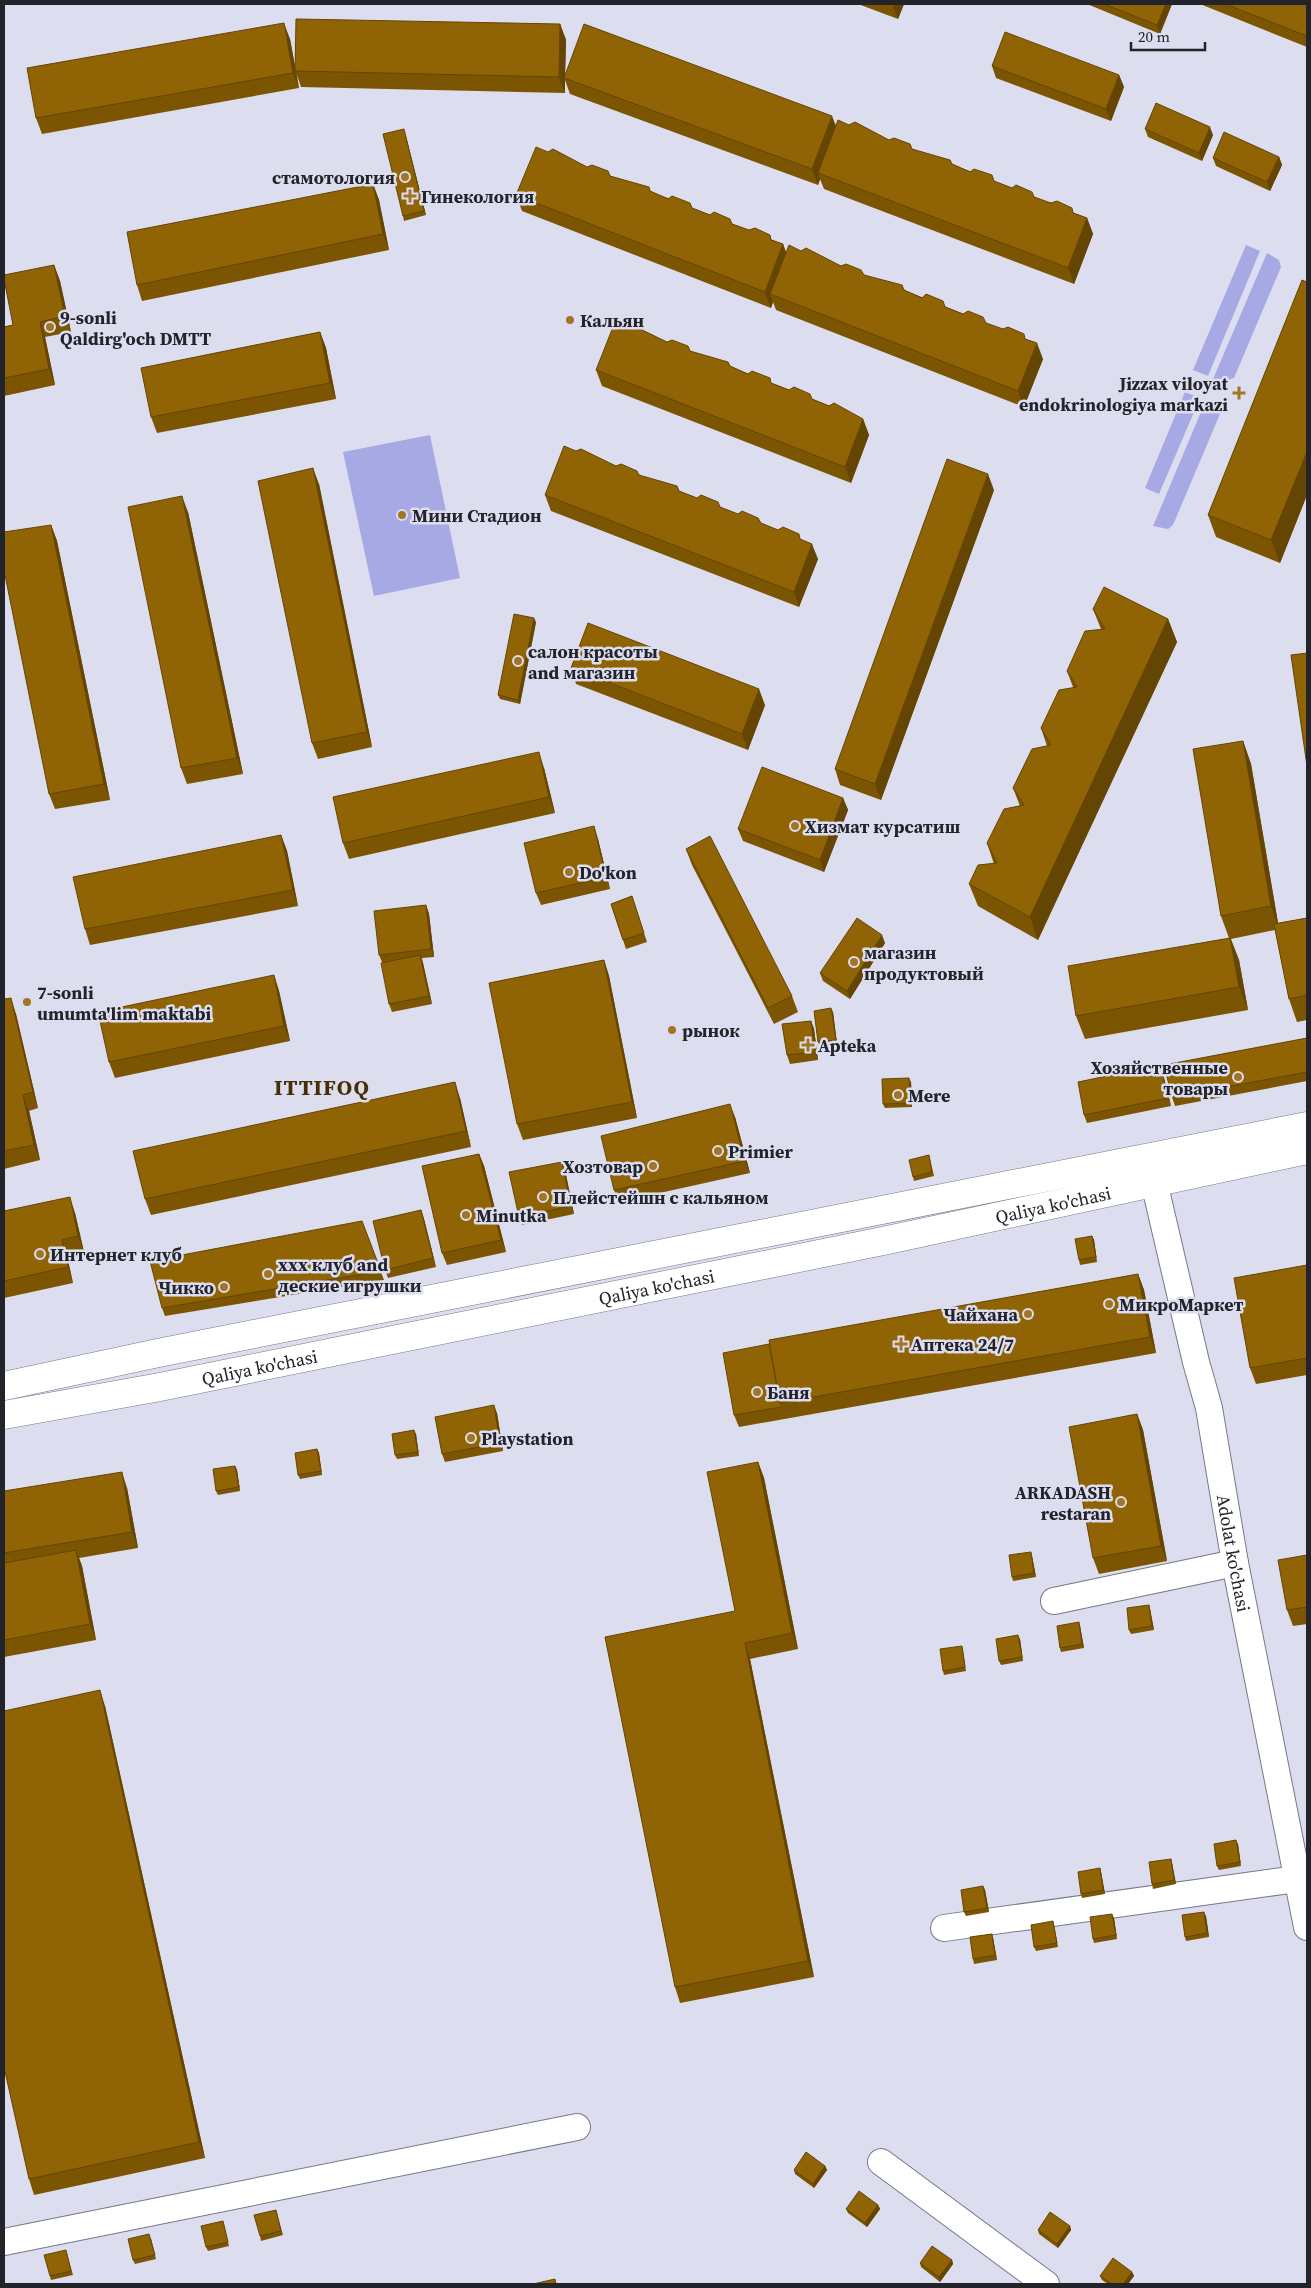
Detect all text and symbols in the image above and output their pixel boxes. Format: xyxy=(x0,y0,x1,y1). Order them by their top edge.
scale bar xyxy=(1131,20,1205,52)
text: 20 m xyxy=(1138,26,1170,47)
place label: стамотология xyxy=(272,165,395,190)
marker: стамотология xyxy=(399,171,411,183)
place label: Гинекология xyxy=(421,184,534,209)
marker: Гинекология xyxy=(403,189,417,203)
place label: 9-sonli Qaldirg'och DMTT xyxy=(60,305,212,351)
place label: Кальян xyxy=(580,308,645,333)
marker: Кальян xyxy=(564,314,576,326)
marker: 9-sonli Qaldirg'och DMTT xyxy=(44,321,56,333)
place label: Jizzax viloyat endokrinologiya markazi xyxy=(1019,371,1229,417)
marker: Jizzax viloyat endokrinologiya markazi xyxy=(1232,386,1246,400)
place label: Мини Стадион xyxy=(412,503,542,528)
marker: Мини Стадион xyxy=(396,509,408,521)
place label: салон красоты and магазин xyxy=(528,639,658,685)
marker: салон красоты and магазин xyxy=(512,655,524,667)
place label: Хизмат курсатиш xyxy=(805,814,961,839)
marker: Хизмат курсатиш xyxy=(789,820,801,832)
place label: Do'kon xyxy=(579,860,637,885)
marker: Do'kon xyxy=(563,866,575,878)
place label: магазин продуктовый xyxy=(864,940,984,986)
marker: магазин продуктовый xyxy=(848,956,860,968)
place label: 7-sonli umumta'lim maktabi xyxy=(37,980,212,1026)
marker: 7-sonli umumta'lim maktabi xyxy=(21,996,33,1008)
place label: рынок xyxy=(682,1018,740,1043)
marker: рынок xyxy=(666,1024,678,1036)
place label: Apteka xyxy=(818,1033,877,1058)
marker: Apteka xyxy=(802,1039,814,1051)
place label: Хозяйственные товары xyxy=(1091,1055,1228,1101)
marker: Хозяйственные товары xyxy=(1232,1071,1244,1083)
district label: ITTIFOQ xyxy=(274,1072,370,1102)
place label: Mere xyxy=(908,1083,950,1108)
marker: Mere xyxy=(892,1089,904,1101)
place label: Primier xyxy=(728,1139,793,1164)
marker: Primier xyxy=(712,1145,724,1157)
place label: Хозтовар xyxy=(563,1154,643,1179)
marker: Хозтовар xyxy=(647,1160,659,1172)
street label: Qaliya ko'chasi xyxy=(993,1180,1113,1229)
place label: Плейстейшн с кальяном xyxy=(553,1185,769,1210)
marker: Плейстейшн с кальяном xyxy=(537,1191,549,1203)
place label: Minutka xyxy=(476,1203,547,1228)
marker: Minutka xyxy=(460,1209,472,1221)
place label: Интернет клуб xyxy=(50,1242,182,1267)
marker: Интернет клуб xyxy=(34,1248,46,1260)
place label: ххх клуб and деские игрушки xyxy=(278,1252,422,1298)
street label: Qaliya ko'chasi xyxy=(596,1263,717,1311)
marker: ххх клуб and деские игрушки xyxy=(262,1268,274,1280)
place label: Чикко xyxy=(158,1275,214,1300)
marker: Чикко xyxy=(218,1281,230,1293)
place label: МикроМаркет xyxy=(1119,1292,1244,1317)
marker: МикроМаркет xyxy=(1103,1298,1115,1310)
place label: Чайхана xyxy=(944,1302,1018,1327)
marker: Чайхана xyxy=(1022,1308,1034,1320)
place label: Аптека 24/7 xyxy=(911,1332,1014,1357)
marker: Аптека 24/7 xyxy=(895,1338,907,1350)
street label: Qaliya ko'chasi xyxy=(199,1343,320,1391)
place label: Баня xyxy=(767,1380,810,1405)
marker: Баня xyxy=(751,1386,763,1398)
place label: Playstation xyxy=(481,1426,574,1451)
marker: Playstation xyxy=(465,1432,477,1444)
place label: ARKADASH restaran xyxy=(1015,1480,1111,1526)
street label: Adolat ko'chasi xyxy=(1211,1493,1257,1614)
marker: ARKADASH restaran xyxy=(1115,1496,1127,1508)

